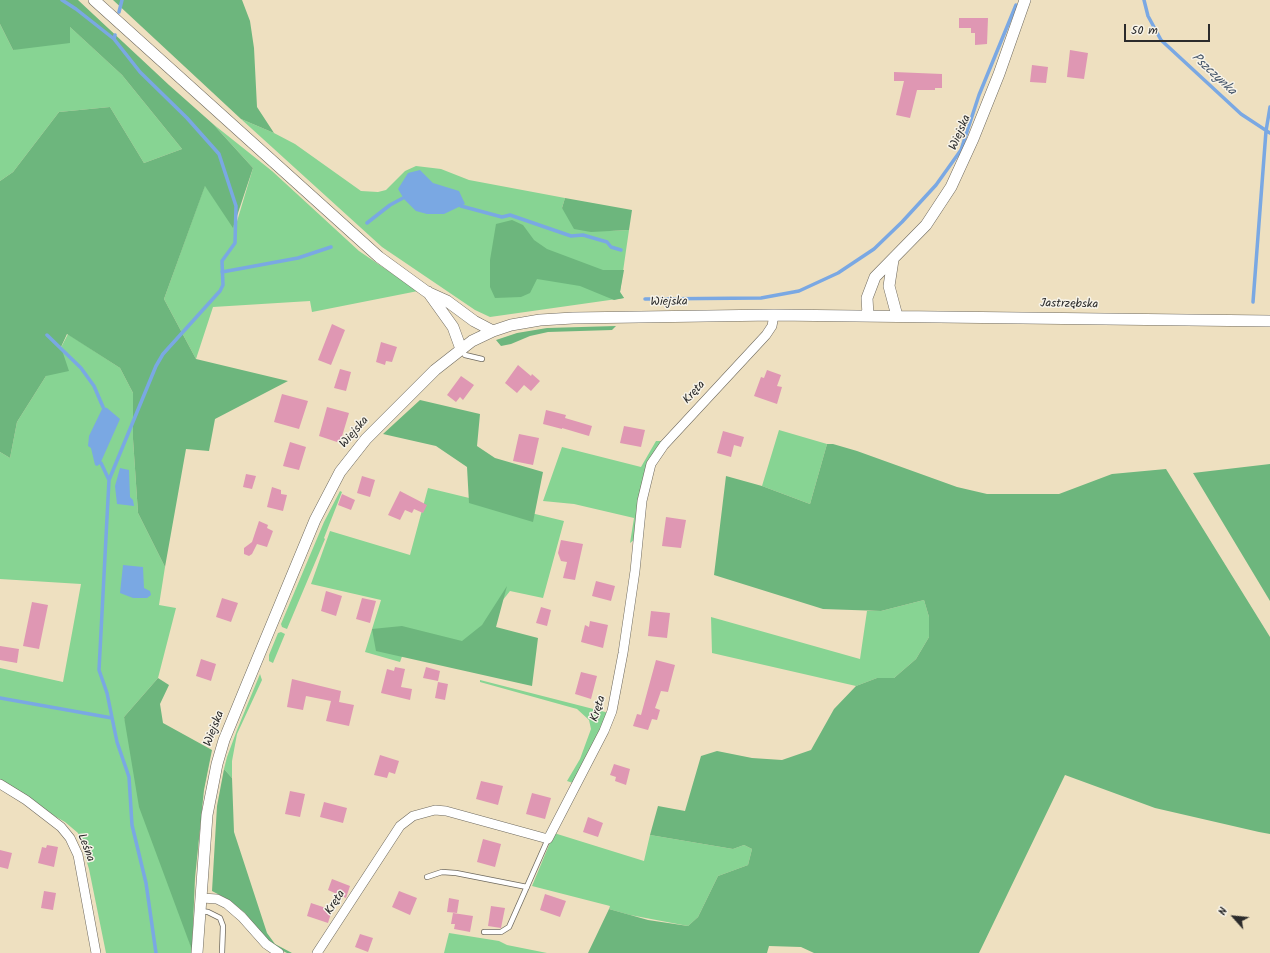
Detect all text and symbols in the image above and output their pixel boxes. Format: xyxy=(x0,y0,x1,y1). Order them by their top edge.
scale bar xyxy=(1126,16,1212,42)
text: 50 m xyxy=(1131,21,1158,40)
water label: Pszczynka xyxy=(1188,51,1238,99)
street label: Wiejska xyxy=(947,113,975,153)
street label: Wiejska xyxy=(650,295,688,311)
street label: Jastrzębska xyxy=(1040,297,1098,313)
street label: Kręta xyxy=(681,378,709,408)
street label: Wiejska xyxy=(337,414,373,452)
street label: Kręta xyxy=(588,694,610,724)
street label: Wiejska xyxy=(202,709,228,749)
street label: Leśna xyxy=(73,832,97,864)
street label: Kręta xyxy=(323,888,349,918)
north arrow xyxy=(1214,897,1254,937)
text: N xyxy=(1214,904,1233,919)

